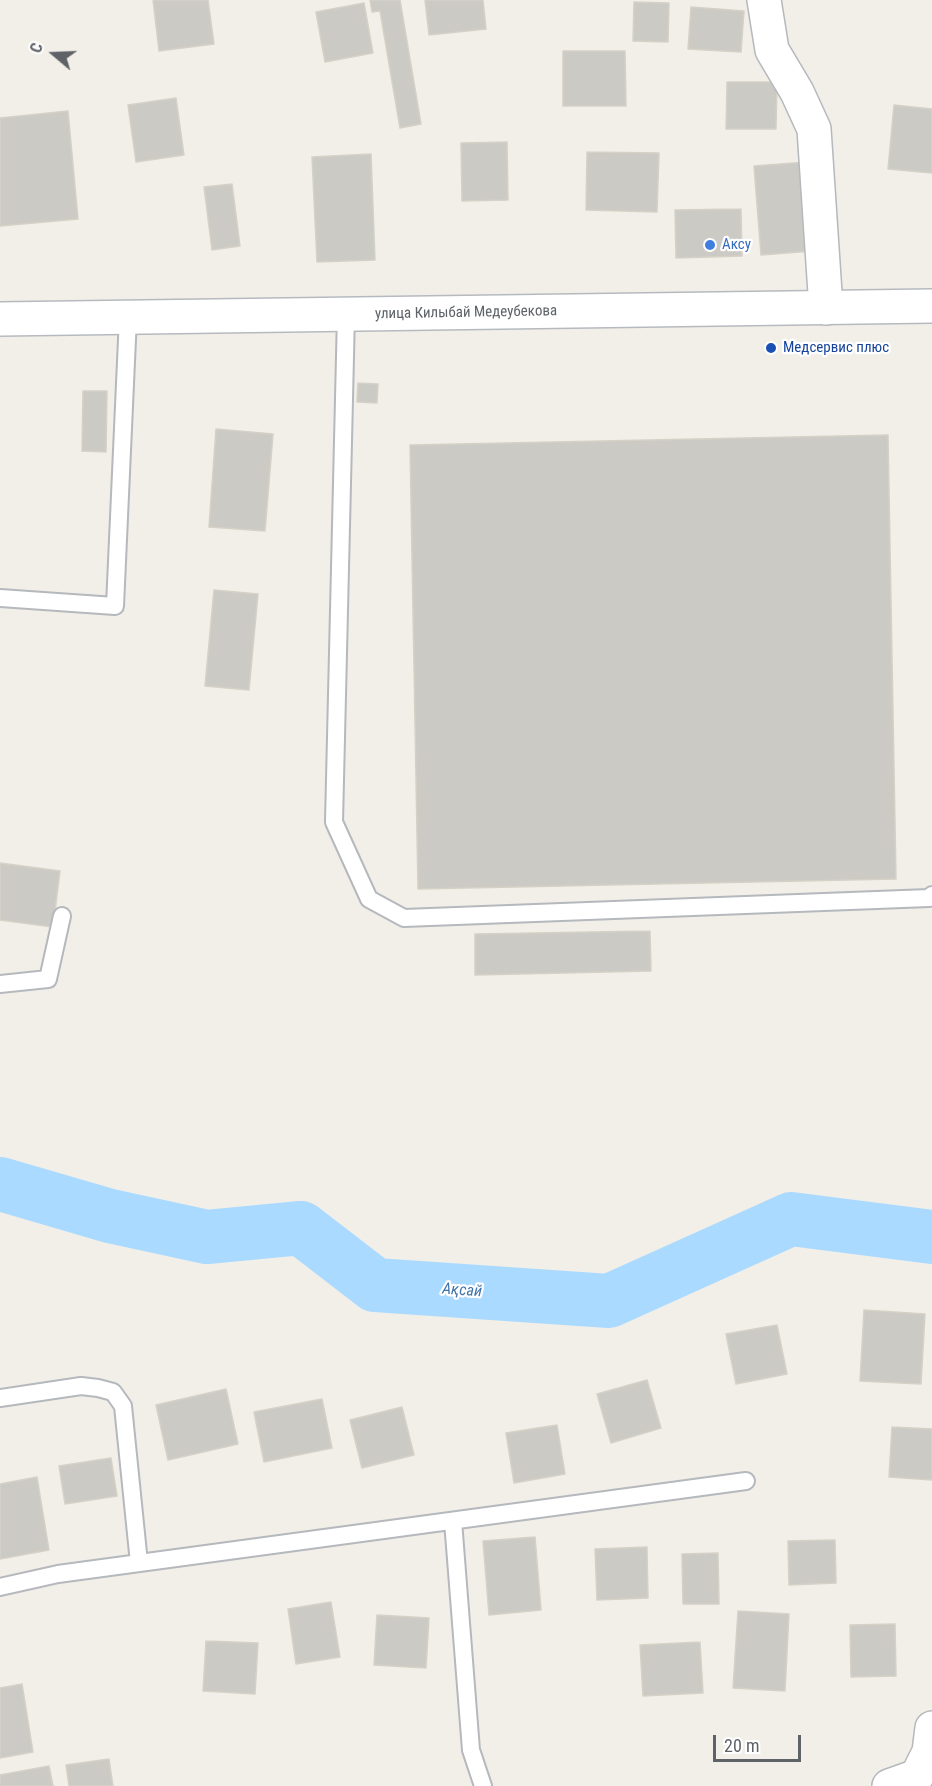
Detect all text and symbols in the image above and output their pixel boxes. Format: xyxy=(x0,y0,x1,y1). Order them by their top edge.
north arrow xyxy=(24,24,84,84)
text: С xyxy=(26,41,47,55)
place label: Аксу xyxy=(722,236,751,254)
marker: Аксу xyxy=(703,238,717,252)
street label: улица Килыбай Медеубекова xyxy=(375,302,557,324)
place label: Медсервис плюс xyxy=(783,339,889,357)
marker: Медсервис плюс xyxy=(764,341,778,355)
water label: Ақсай xyxy=(442,1280,482,1302)
scale bar xyxy=(716,1723,804,1761)
text: 20 m xyxy=(724,1735,759,1756)

